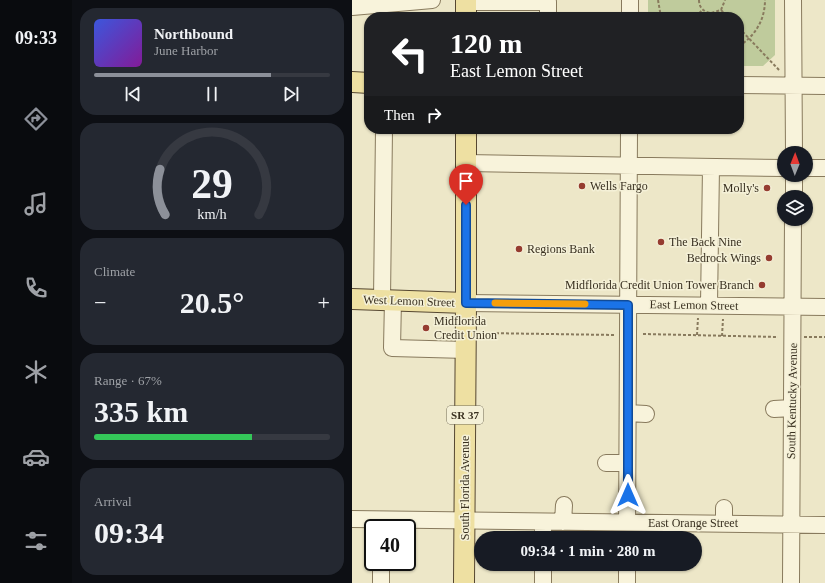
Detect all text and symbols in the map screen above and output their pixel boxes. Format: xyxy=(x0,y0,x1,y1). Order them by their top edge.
text: Northbound xyxy=(154,26,233,42)
text: 09:33 xyxy=(15,28,57,48)
icon: left xyxy=(384,28,436,80)
text: 120 m xyxy=(450,28,522,59)
text: June Harbor xyxy=(154,43,218,58)
text: East Lemon Street xyxy=(450,61,583,81)
icon: previous xyxy=(122,83,144,105)
icon: pause xyxy=(201,83,223,105)
icon: next xyxy=(280,83,302,105)
icon: right xyxy=(423,104,445,126)
icon: directions xyxy=(22,105,50,133)
text: Then xyxy=(384,107,415,123)
north arrow xyxy=(777,146,813,182)
map controls xyxy=(777,146,813,226)
text: 29 xyxy=(191,160,233,206)
pin xyxy=(449,164,483,205)
icon: arrive xyxy=(455,170,477,192)
place label: Wells Fargo xyxy=(590,179,648,193)
marker: Wells Fargo xyxy=(577,181,587,191)
place label: Molly's xyxy=(723,181,759,195)
marker: Molly's xyxy=(762,183,772,193)
icon: music xyxy=(22,190,50,218)
button: layers xyxy=(777,190,813,226)
text: km/h xyxy=(197,205,227,221)
place label: The Back Nine xyxy=(669,235,742,249)
marker: The Back Nine xyxy=(656,237,666,247)
place label: Regions Bank xyxy=(527,242,595,256)
marker: Regions Bank xyxy=(514,244,524,254)
place label: Bedrock Wings xyxy=(687,251,761,265)
marker: Bedrock Wings xyxy=(764,253,774,263)
text: Climate xyxy=(94,264,135,279)
icon: phone xyxy=(22,274,50,302)
place label: Midflorida Credit Union Tower Branch xyxy=(565,278,754,292)
marker: Midflorida Credit Union Tower Branch xyxy=(757,280,767,290)
text: 20.5° xyxy=(180,286,244,319)
text: − xyxy=(94,290,106,315)
text: + xyxy=(318,290,330,315)
street label: West Lemon Street xyxy=(363,292,456,310)
street label: East Lemon Street xyxy=(650,297,739,313)
place label: Midflorida Credit Union xyxy=(434,314,497,342)
marker: Midflorida Credit Union xyxy=(421,323,431,333)
street label: South Kentucky Avenue xyxy=(784,343,800,459)
icon: climate xyxy=(22,358,50,386)
text: Range · 67% xyxy=(94,373,162,388)
text: 335 km xyxy=(94,395,188,428)
road number: SR 37 xyxy=(447,406,483,424)
street label: South Florida Avenue xyxy=(458,436,472,540)
icon: car xyxy=(22,443,50,471)
position arrow xyxy=(607,474,649,516)
text: Arrival xyxy=(94,494,132,509)
text: 09:34 xyxy=(94,516,164,549)
street label: East Orange Street xyxy=(648,516,739,530)
speed limit sign: 40 xyxy=(364,519,416,571)
icon: filters xyxy=(22,527,50,555)
text: 09:34 · 1 min · 280 m xyxy=(521,543,656,559)

